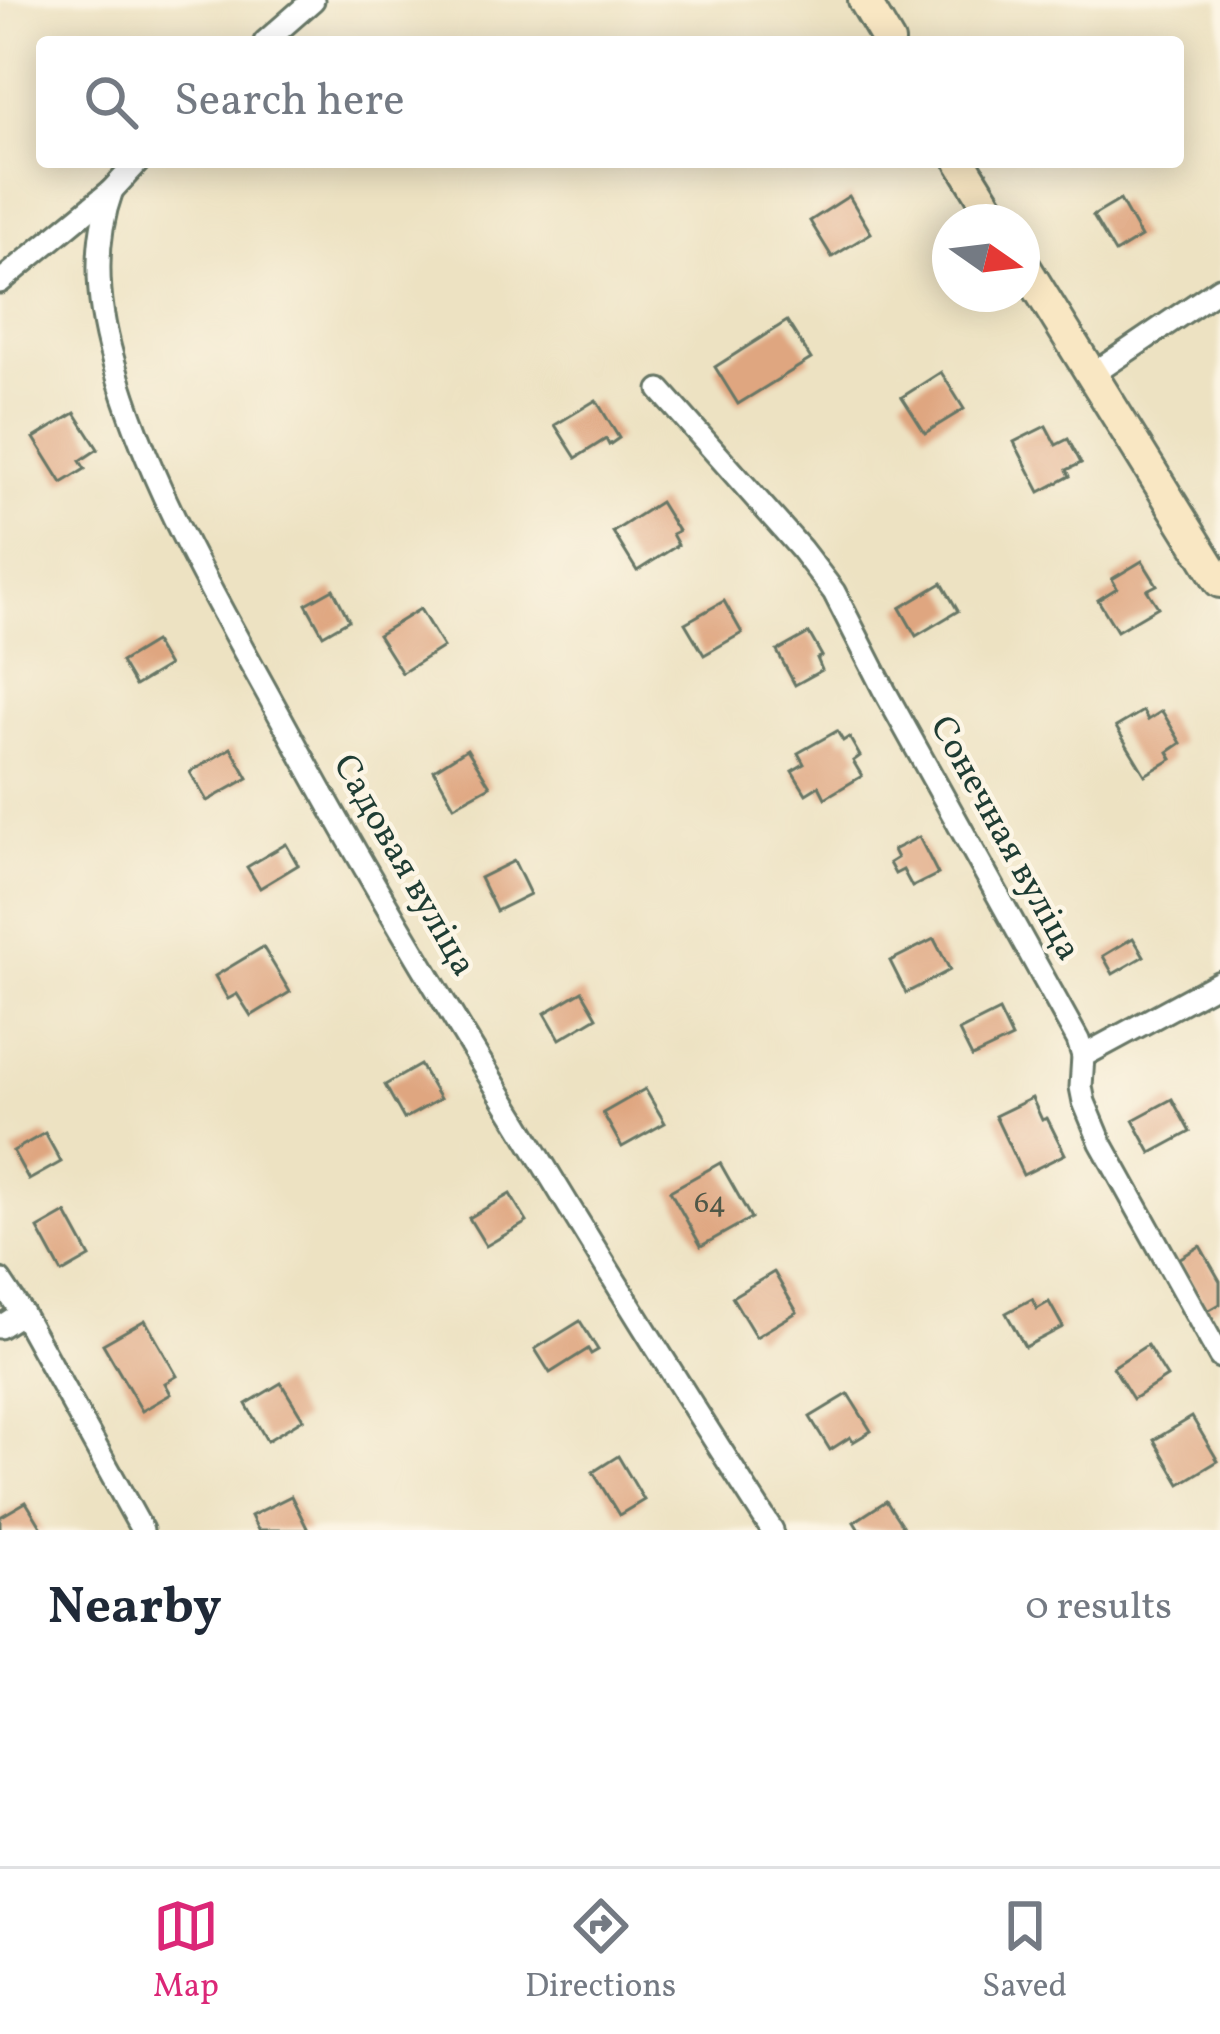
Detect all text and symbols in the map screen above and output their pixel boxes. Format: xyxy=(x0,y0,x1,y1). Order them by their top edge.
search box xyxy=(36,36,1184,168)
icon: search xyxy=(78,69,144,135)
text: Search here xyxy=(174,71,405,134)
north arrow xyxy=(932,204,1040,312)
street label: Сонечная вуліца xyxy=(916,708,1092,970)
street label: Садовая вуліца xyxy=(319,746,487,986)
house number: 64 xyxy=(694,1183,726,1225)
text: Nearby xyxy=(48,1573,222,1644)
text: 0 results xyxy=(1025,1581,1172,1635)
tab: Map xyxy=(153,1893,219,2011)
tab: Directions xyxy=(525,1893,676,2011)
tab: Saved xyxy=(982,1893,1067,2011)

